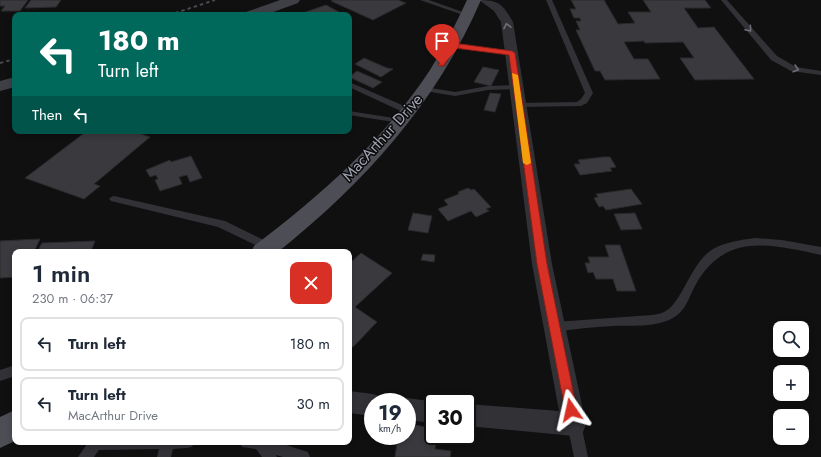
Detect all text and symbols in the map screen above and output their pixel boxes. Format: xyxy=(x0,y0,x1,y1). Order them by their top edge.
text: 180 m xyxy=(98,20,180,61)
one-way arrow xyxy=(504,23,512,29)
pin xyxy=(425,24,459,65)
one-way arrow xyxy=(744,24,752,32)
icon: left xyxy=(32,28,84,80)
icon: arrive xyxy=(431,30,453,52)
text: Turn left xyxy=(98,58,158,84)
one-way arrow xyxy=(792,64,799,73)
street label: MacArthur Drive xyxy=(337,88,428,186)
text: Then xyxy=(32,104,62,126)
icon: left xyxy=(70,104,92,126)
text: 1 min xyxy=(32,256,90,291)
button: close xyxy=(290,262,332,304)
text: 230 m · 06:37 xyxy=(32,289,113,308)
map controls xyxy=(773,321,809,445)
button: search xyxy=(773,321,809,357)
icon: left xyxy=(34,333,56,355)
text: Turn left xyxy=(68,333,126,355)
text: 180 m xyxy=(290,333,330,355)
button: + xyxy=(773,365,809,401)
text: Turn left xyxy=(68,384,126,406)
position arrow xyxy=(550,389,592,431)
icon: left xyxy=(34,393,56,415)
text: 30 m xyxy=(297,393,330,415)
speed limit sign: 30 xyxy=(424,393,476,445)
text: 19 xyxy=(378,399,402,428)
text: MacArthur Drive xyxy=(68,406,158,425)
button: − xyxy=(773,409,809,445)
text: km/h xyxy=(379,421,401,436)

